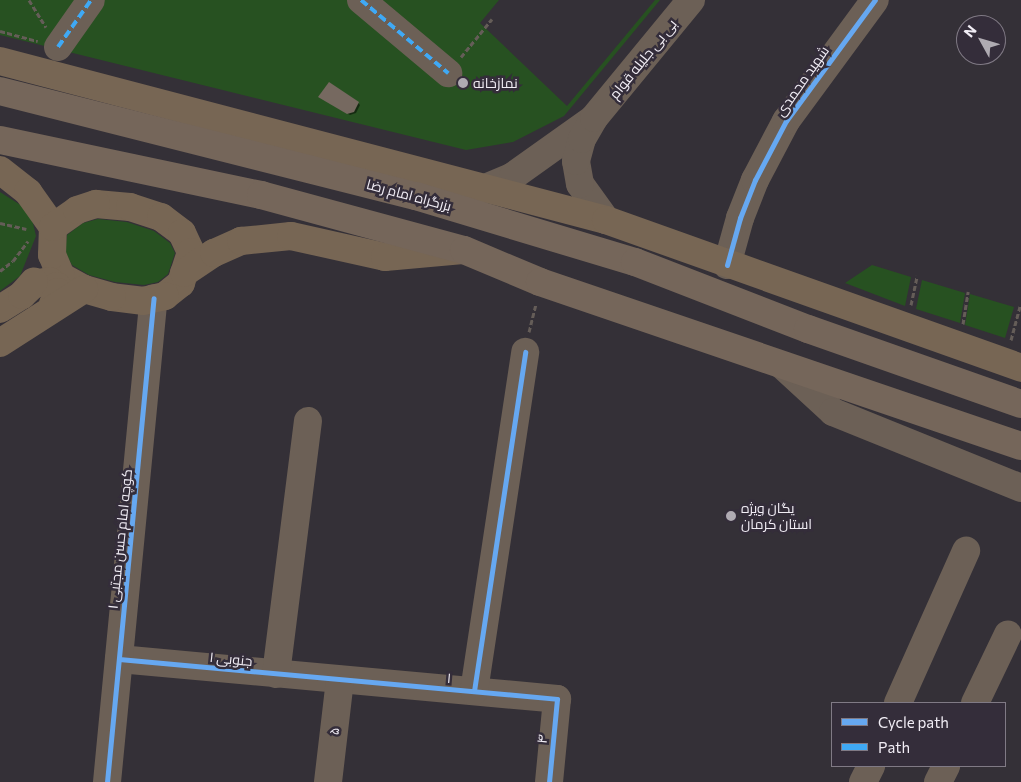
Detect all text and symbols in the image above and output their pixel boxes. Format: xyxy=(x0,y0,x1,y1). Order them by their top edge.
north arrow xyxy=(956,15,1006,65)
street label: بی بی جلیله قوام xyxy=(606,16,680,102)
text: N xyxy=(960,21,980,40)
street label: شهید محمدی xyxy=(772,43,832,119)
place label: نمازخانه xyxy=(473,75,518,91)
marker: نمازخانه xyxy=(457,77,469,89)
street label: بزرگراه امام رضا xyxy=(365,176,453,214)
street label: کوچه امام حسن مجتبی ۱ xyxy=(104,468,136,610)
place label: یگان ویژه استان کرمان xyxy=(741,500,812,532)
marker: یگان ویژه استان کرمان xyxy=(725,510,737,522)
street label: ۱ جنوبی xyxy=(209,648,253,670)
street label: ۱‍ xyxy=(446,669,452,687)
legend xyxy=(831,702,1006,767)
text: Cycle path xyxy=(878,713,949,731)
street label: ۵ xyxy=(325,726,343,736)
street label: ۴ xyxy=(533,734,551,744)
text: Path xyxy=(878,738,910,756)

